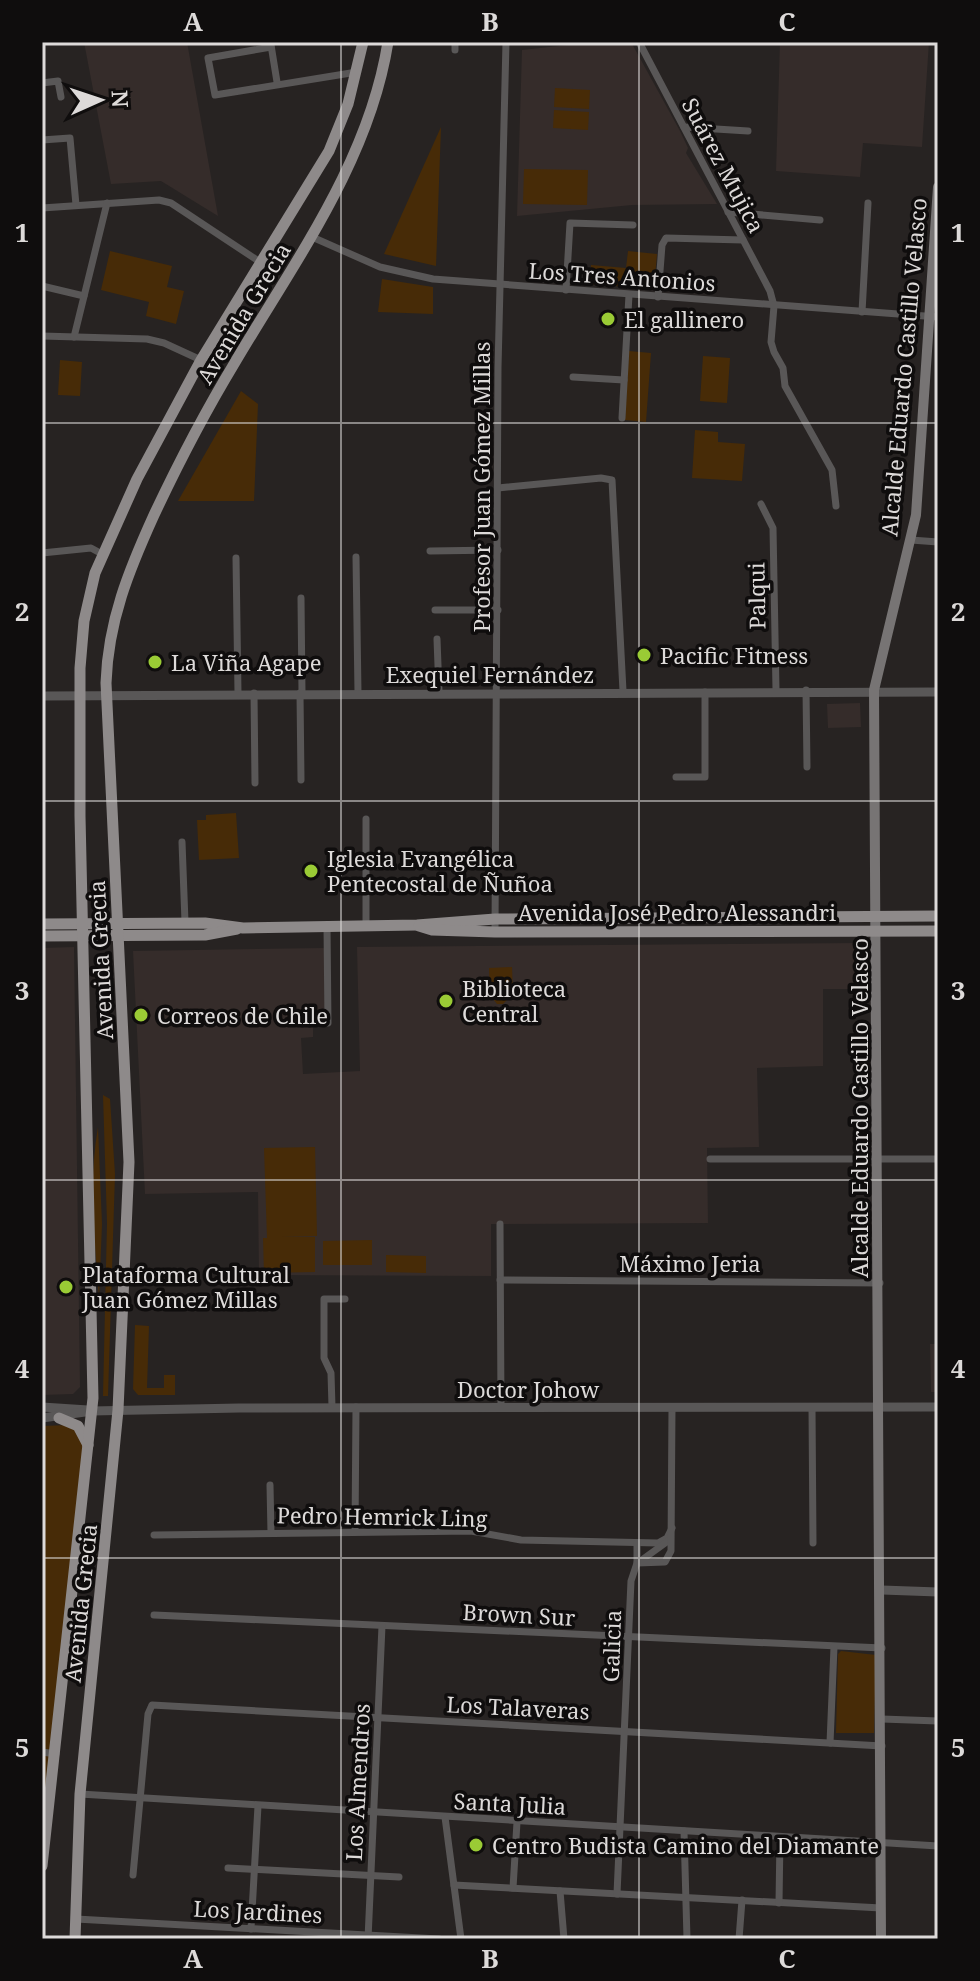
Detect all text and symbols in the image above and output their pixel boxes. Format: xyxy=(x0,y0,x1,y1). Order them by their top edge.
text: A xyxy=(183,3,203,39)
text: B xyxy=(481,3,499,39)
text: C xyxy=(778,3,796,39)
north arrow xyxy=(60,60,140,140)
text: N xyxy=(106,89,136,108)
street label: Suárez Mujica xyxy=(676,92,772,238)
street label: Alcalde Eduardo Castillo Velasco xyxy=(873,196,933,538)
text: 1 xyxy=(15,214,29,250)
text: 1 xyxy=(951,214,965,250)
street label: Avenida Grecia xyxy=(189,237,297,389)
street label: Los Tres Antonios xyxy=(528,255,716,297)
place label: El gallinero xyxy=(624,304,744,334)
marker: El gallinero xyxy=(599,310,617,328)
street label: Profesor Juan Gómez Millas xyxy=(466,342,496,632)
street label: Palqui xyxy=(740,562,772,630)
text: 2 xyxy=(15,593,29,629)
text: 2 xyxy=(951,593,965,629)
place label: Pacific Fitness xyxy=(660,640,808,670)
marker: Pacific Fitness xyxy=(635,646,653,664)
place label: La Viña Agape xyxy=(171,647,322,677)
marker: La Viña Agape xyxy=(146,653,164,671)
street label: Exequiel Fernández xyxy=(386,659,594,689)
place label: Iglesia Evangélica Pentecostal de Ñuñoa xyxy=(327,843,553,898)
marker: Iglesia Evangélica Pentecostal de Ñuñoa xyxy=(302,862,320,880)
street label: Avenida Grecia xyxy=(81,880,119,1040)
street label: Avenida José Pedro Alessandri xyxy=(518,897,836,927)
street label: Alcalde Eduardo Castillo Velasco xyxy=(844,938,874,1278)
text: 3 xyxy=(15,972,29,1008)
text: 3 xyxy=(951,972,965,1008)
place label: Biblioteca Central xyxy=(462,973,566,1028)
marker: Biblioteca Central xyxy=(437,992,455,1010)
place label: Correos de Chile xyxy=(157,1000,328,1030)
marker: Correos de Chile xyxy=(132,1006,150,1024)
street label: Máximo Jeria xyxy=(619,1248,761,1278)
place label: Plataforma Cultural Juan Gómez Millas xyxy=(81,1259,290,1314)
marker: Plataforma Cultural Juan Gómez Millas xyxy=(57,1278,75,1296)
text: 4 xyxy=(15,1350,30,1386)
text: 4 xyxy=(951,1350,966,1386)
street label: Doctor Johow xyxy=(457,1374,599,1404)
street label: Pedro Hemrick Ling xyxy=(276,1499,488,1533)
street label: Avenida Grecia xyxy=(57,1522,103,1684)
street label: Brown Sur xyxy=(462,1596,577,1632)
street label: Galicia xyxy=(595,1609,627,1683)
street label: Los Talaveras xyxy=(446,1688,590,1726)
street label: Los Almendros xyxy=(338,1703,376,1861)
text: 5 xyxy=(15,1729,29,1765)
text: 5 xyxy=(951,1729,965,1765)
street label: Santa Julia xyxy=(453,1785,567,1821)
place label: Centro Budista Camino del Diamante xyxy=(492,1830,879,1860)
marker: Centro Budista Camino del Diamante xyxy=(467,1836,485,1854)
street label: Los Jardines xyxy=(193,1893,323,1929)
text: A xyxy=(183,1940,203,1976)
text: B xyxy=(481,1940,499,1976)
text: C xyxy=(778,1940,796,1976)

